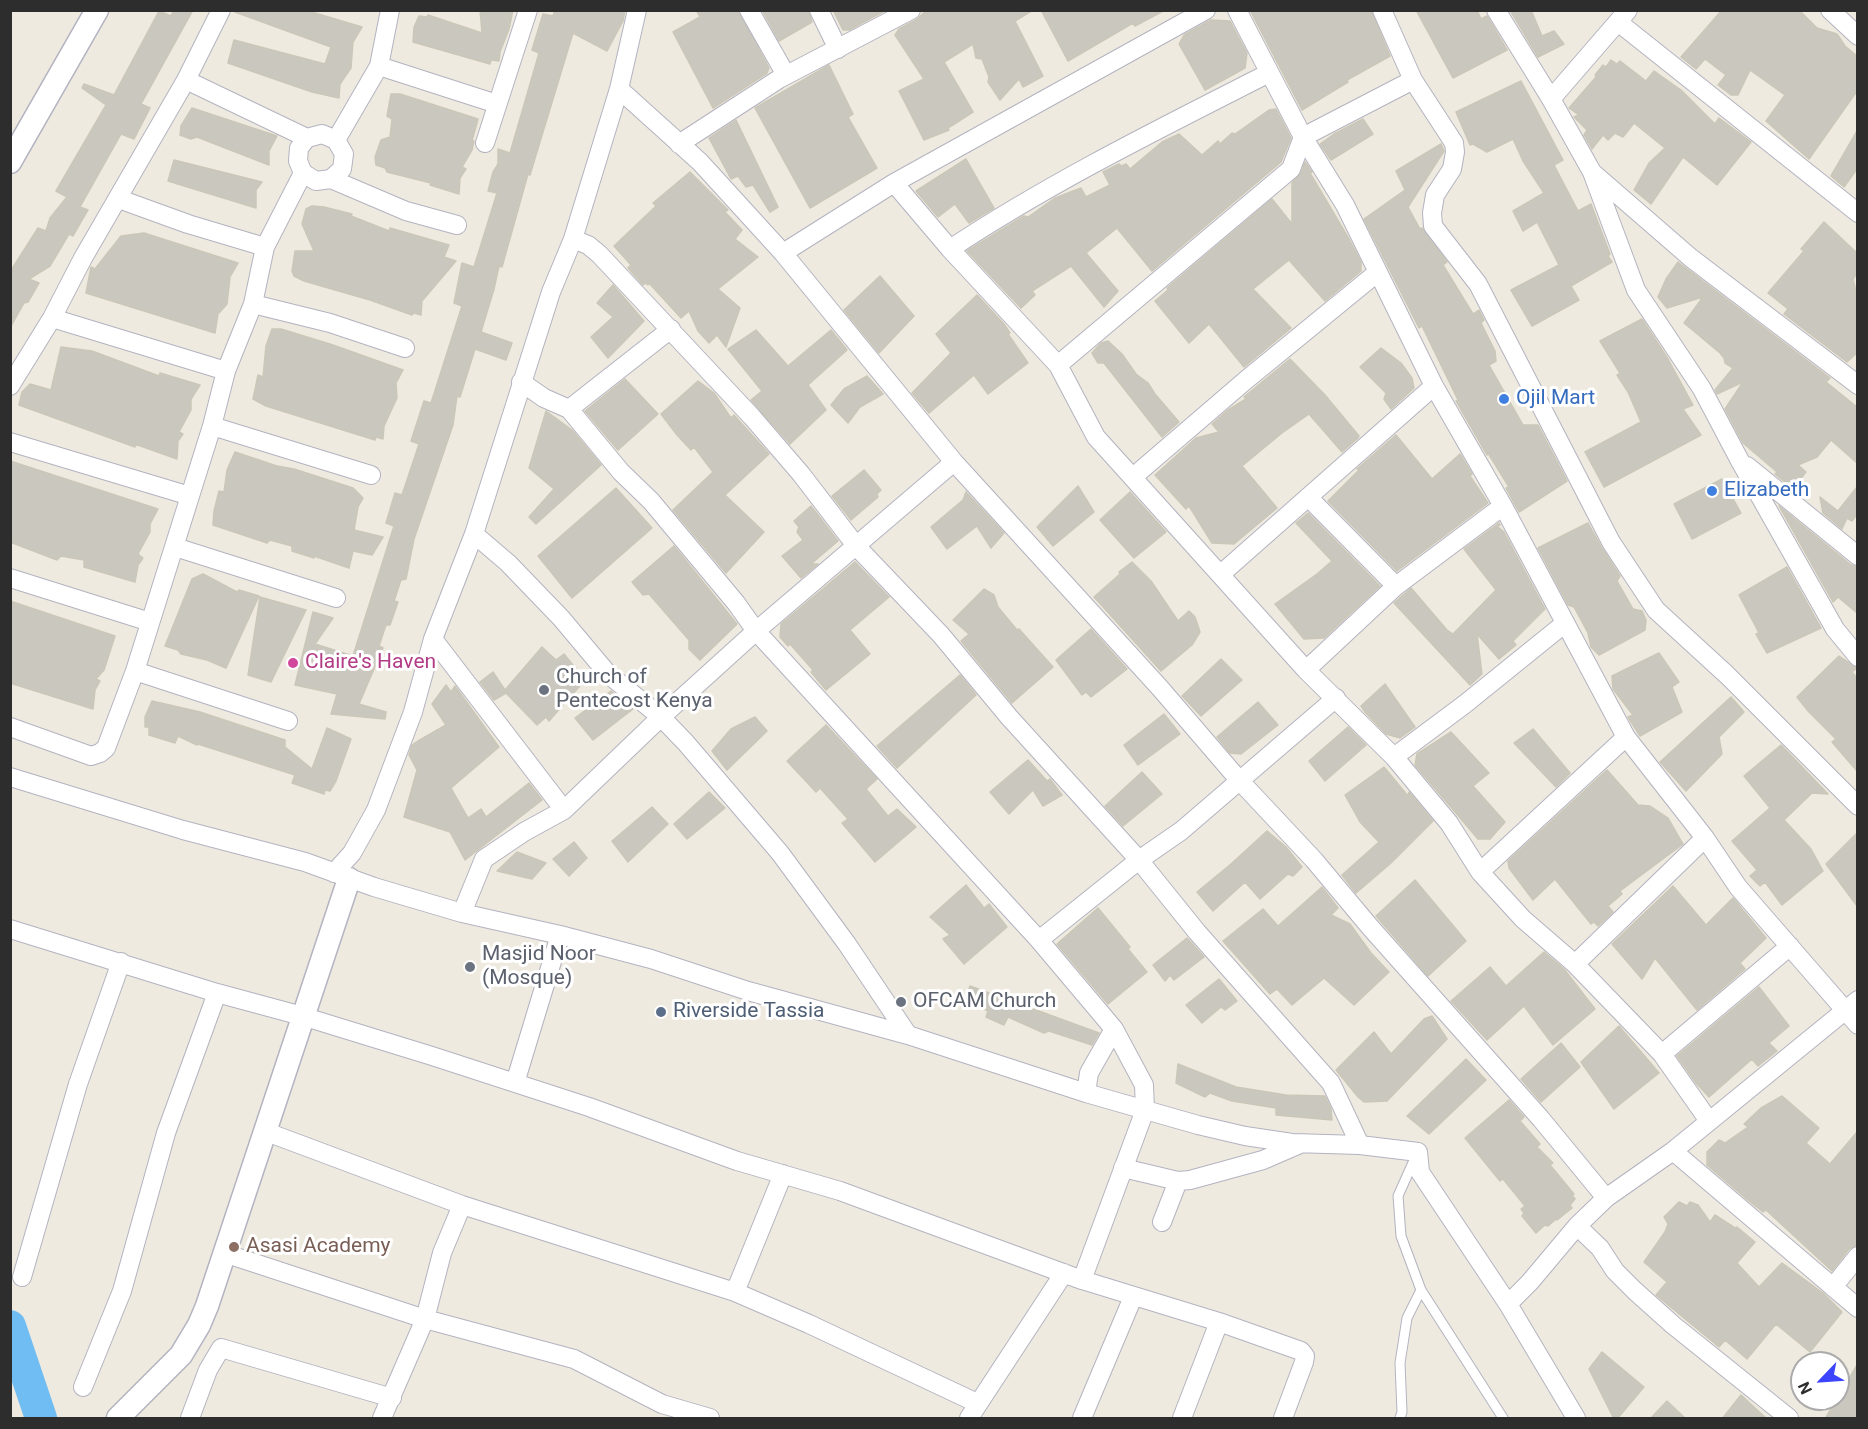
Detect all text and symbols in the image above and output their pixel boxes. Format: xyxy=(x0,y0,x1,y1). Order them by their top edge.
place label: Ojil Mart xyxy=(1516,386,1595,412)
marker: Ojil Mart xyxy=(1497,392,1511,406)
place label: Elizabeth xyxy=(1724,478,1809,504)
marker: Elizabeth xyxy=(1705,484,1719,498)
place label: Claire's Haven xyxy=(305,650,436,676)
marker: Claire's Haven xyxy=(286,656,300,670)
place label: Church of Pentecost Kenya xyxy=(556,665,713,715)
marker: Church of Pentecost Kenya xyxy=(537,683,551,697)
place label: Masjid Noor (Mosque) xyxy=(482,942,596,992)
marker: Masjid Noor (Mosque) xyxy=(463,960,477,974)
place label: OFCAM Church xyxy=(913,989,1056,1015)
marker: OFCAM Church xyxy=(894,995,908,1009)
place label: Riverside Tassia xyxy=(673,999,824,1025)
marker: Riverside Tassia xyxy=(654,1005,668,1019)
place label: Asasi Academy xyxy=(246,1234,391,1260)
marker: Asasi Academy xyxy=(227,1240,241,1254)
north arrow xyxy=(1790,1351,1850,1411)
text: N xyxy=(1794,1379,1816,1397)

